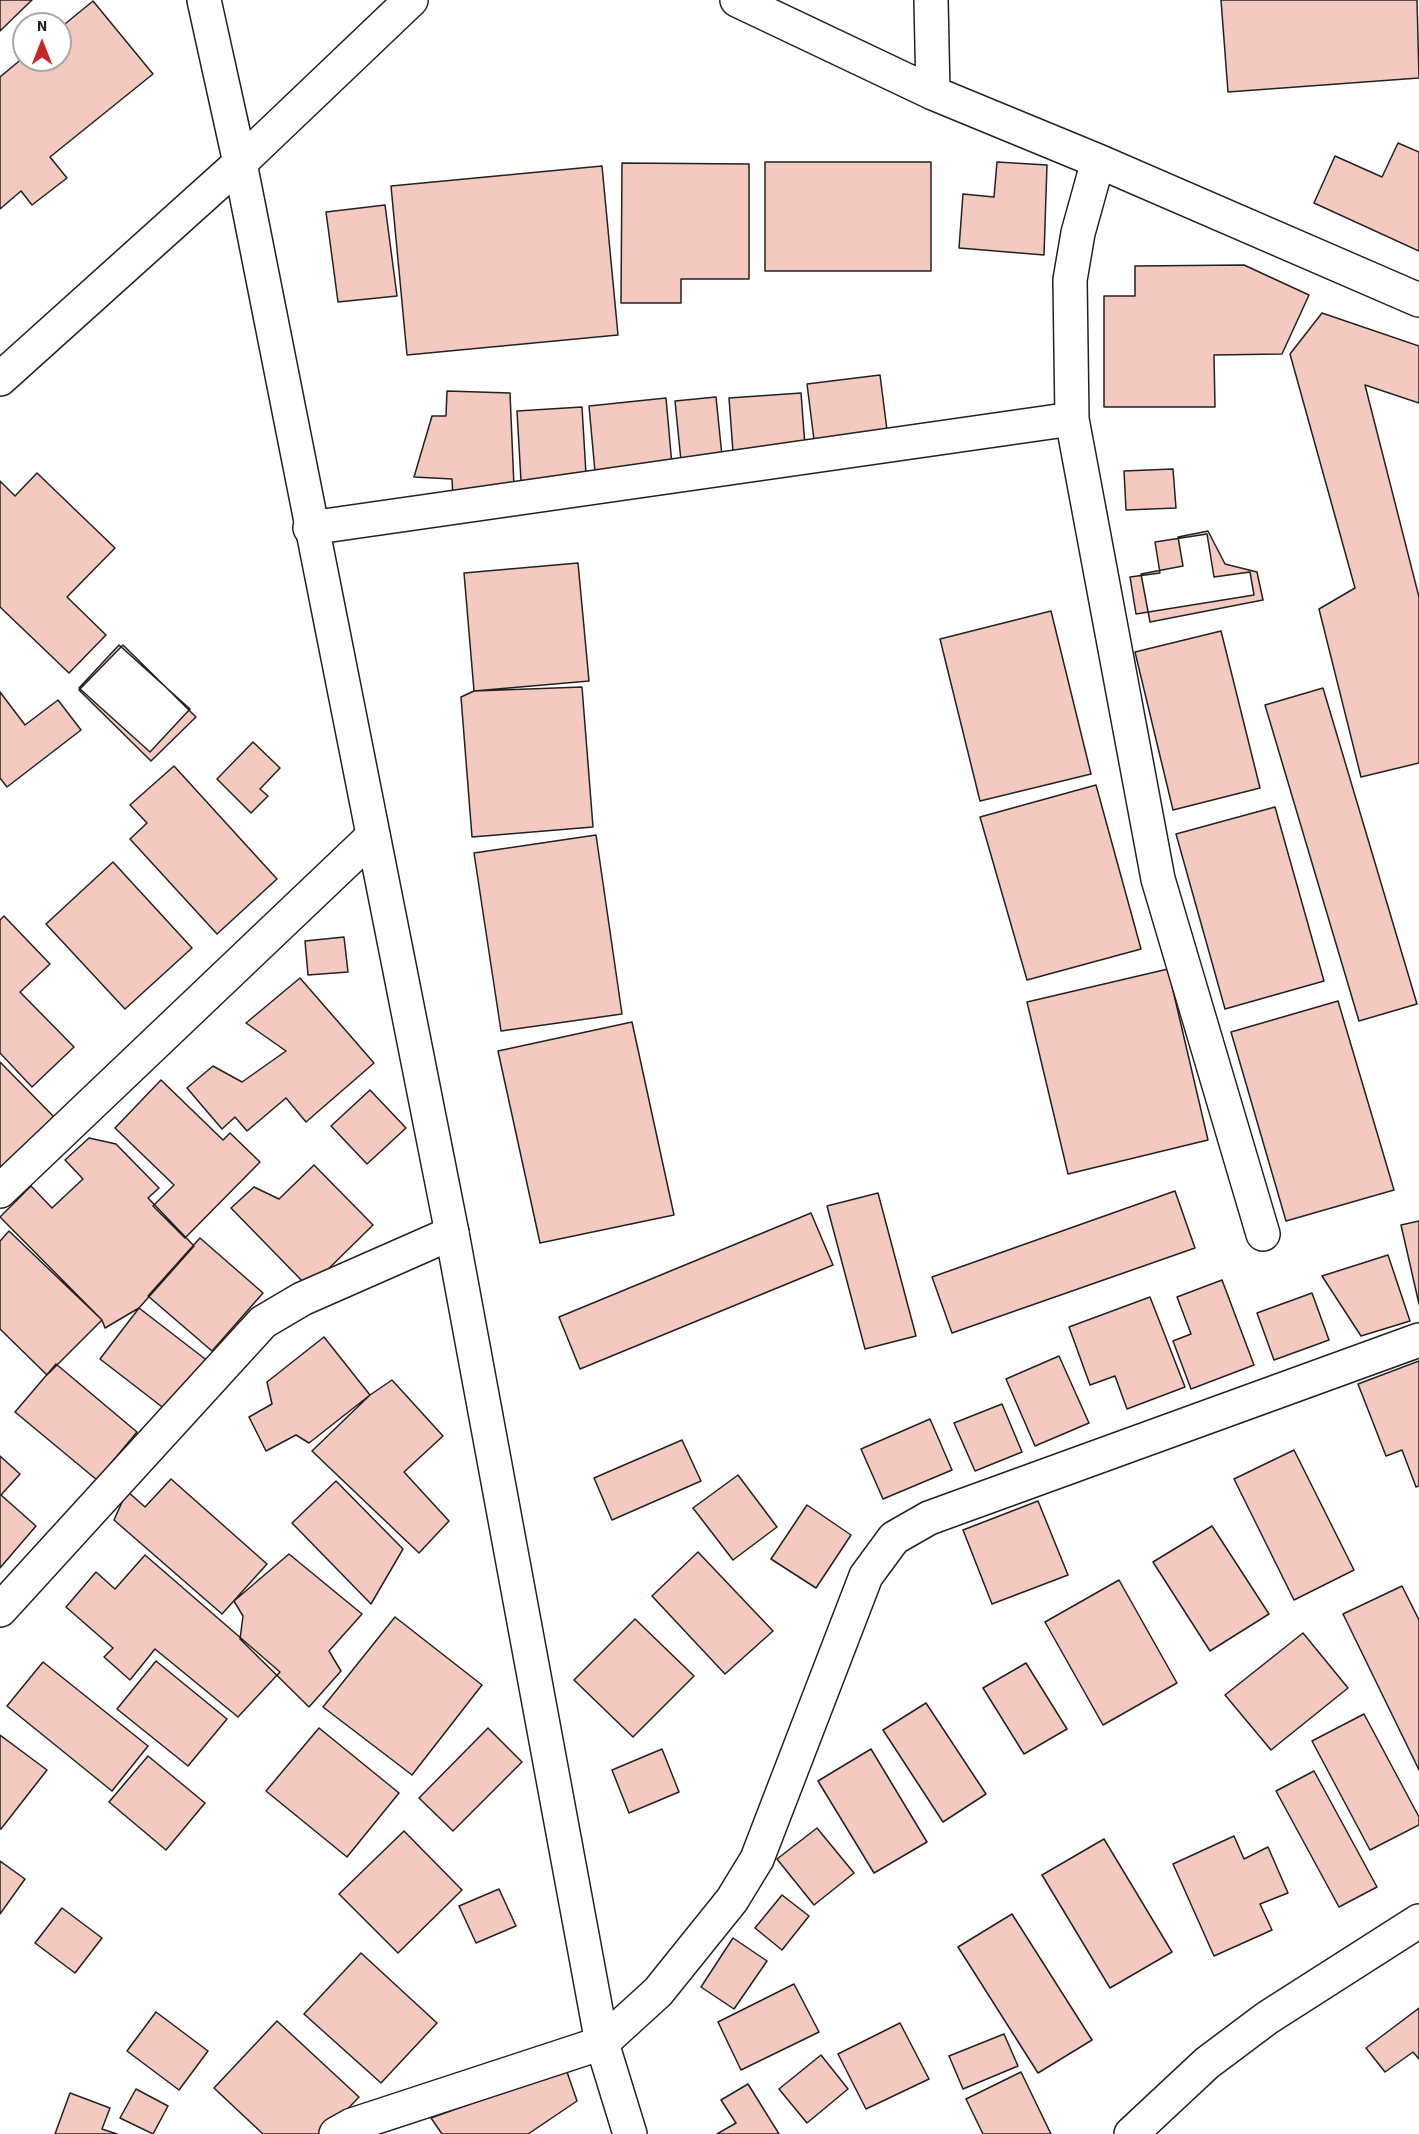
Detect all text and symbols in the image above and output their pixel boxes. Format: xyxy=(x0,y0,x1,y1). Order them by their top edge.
north arrow xyxy=(12,12,72,72)
text: N xyxy=(37,15,47,37)

